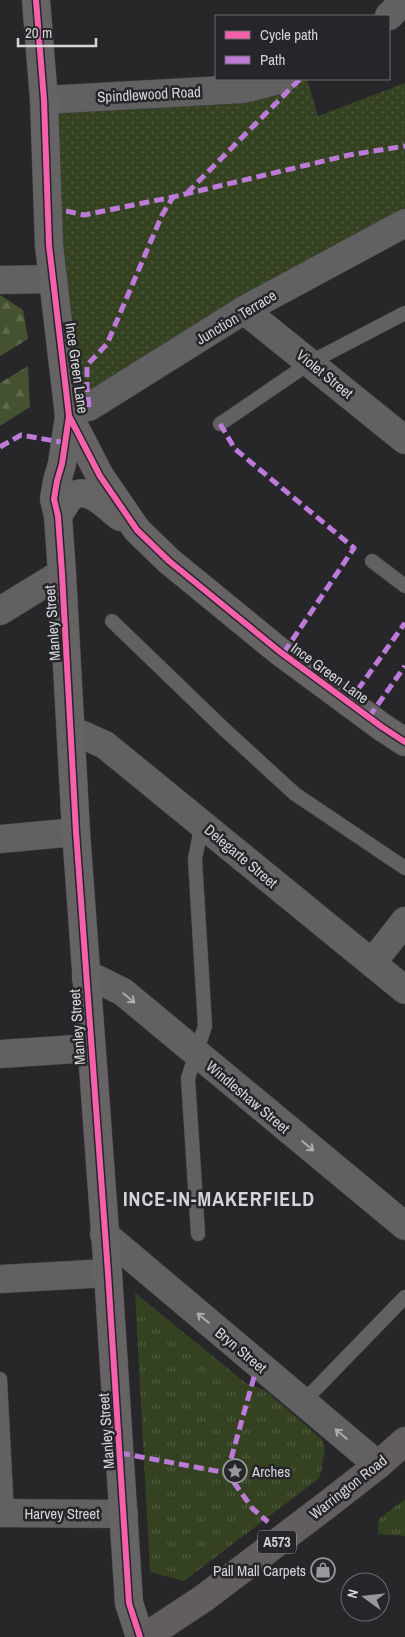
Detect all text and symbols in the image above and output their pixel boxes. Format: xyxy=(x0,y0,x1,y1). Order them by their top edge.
scale bar xyxy=(18,15,95,47)
legend xyxy=(215,15,390,80)
text: 20 m xyxy=(25,22,52,43)
text: Cycle path xyxy=(260,24,318,45)
text: Path xyxy=(260,49,285,70)
street label: Spindlewood Road xyxy=(97,81,201,107)
street label: Junction Terrace xyxy=(192,285,280,349)
street label: Ince Green Lane xyxy=(60,321,94,415)
street label: Violet Street xyxy=(292,345,358,404)
street label: Manley Street xyxy=(39,584,65,662)
street label: Ince Green Lane xyxy=(287,638,373,709)
street label: Delegarte Street xyxy=(200,819,282,893)
street label: Manley Street xyxy=(64,988,90,1066)
one-way arrow xyxy=(123,992,136,1004)
street label: Windleshaw Street xyxy=(202,1056,295,1139)
one-way arrow xyxy=(302,1141,315,1152)
district label: INCE-IN-MAKERFIELD xyxy=(123,1185,315,1212)
one-way arrow xyxy=(197,1312,210,1323)
street label: Bryn Street xyxy=(211,1322,272,1378)
street label: Manley Street xyxy=(93,1392,119,1470)
one-way arrow xyxy=(335,1428,348,1439)
street label: Warrington Road xyxy=(305,1450,391,1524)
place icon: Arches xyxy=(222,1458,248,1484)
place label: Arches xyxy=(251,1461,290,1482)
street label: Harvey Street xyxy=(24,1503,100,1524)
road number: A573 xyxy=(258,1530,296,1554)
shop icon: Pall Mall Carpets xyxy=(310,1557,336,1583)
place label: Pall Mall Carpets xyxy=(213,1560,306,1581)
north arrow xyxy=(340,1572,390,1622)
text: N xyxy=(343,1587,362,1600)

